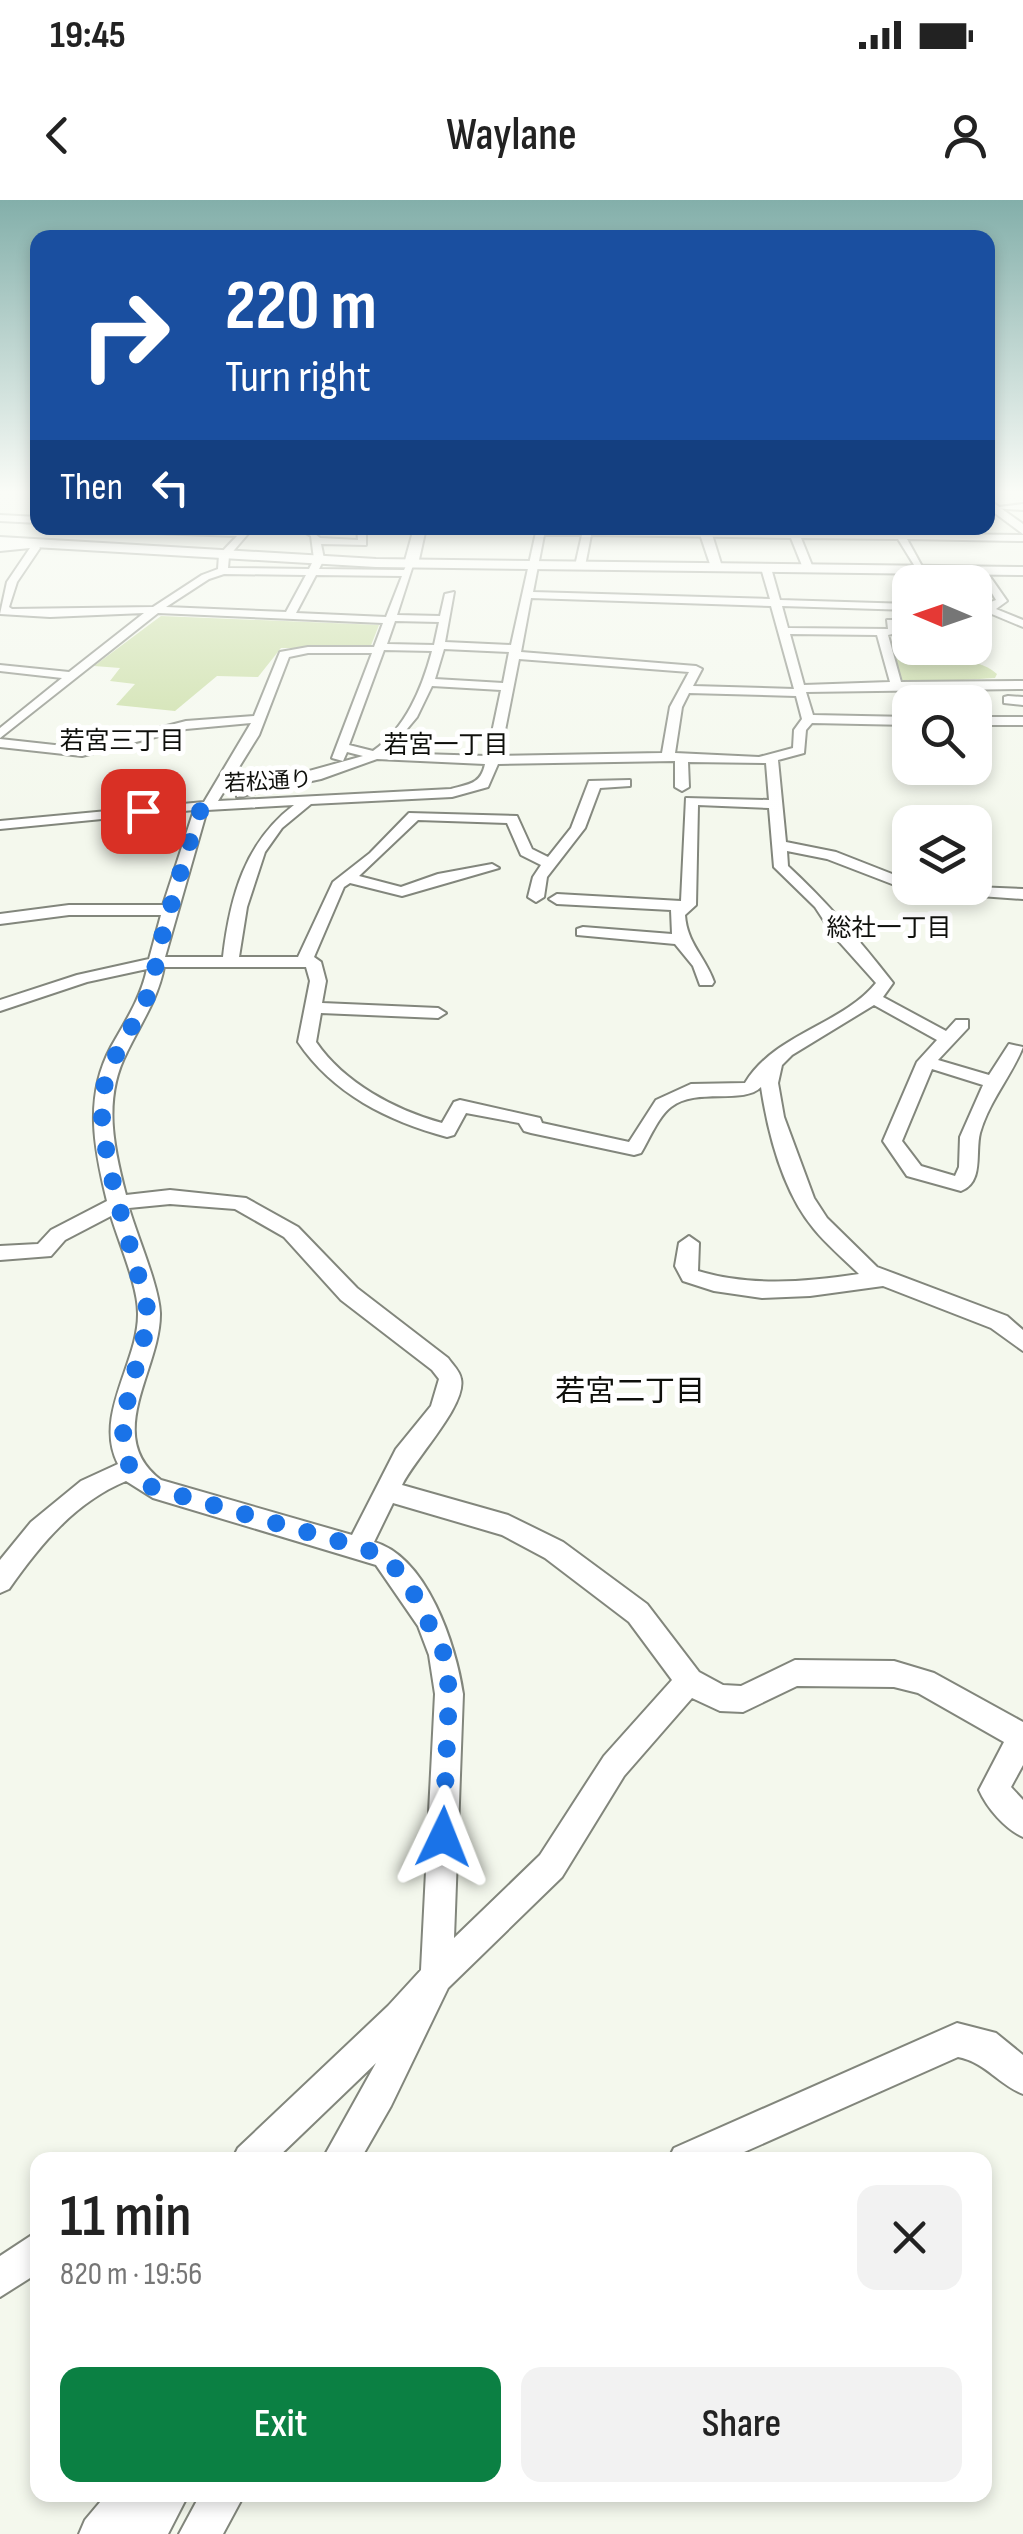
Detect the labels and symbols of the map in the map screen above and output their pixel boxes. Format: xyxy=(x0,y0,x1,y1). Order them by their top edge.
north arrow xyxy=(892,565,992,665)
district label: 若宮三丁目 xyxy=(59,726,185,757)
district label: 若宮一丁目 xyxy=(383,730,509,761)
street label: 若松通り xyxy=(223,766,313,798)
pin xyxy=(101,769,186,854)
district label: 総社一丁目 xyxy=(826,913,952,944)
district label: 若宮二丁目 xyxy=(555,1374,705,1410)
position arrow xyxy=(391,1785,495,1889)

